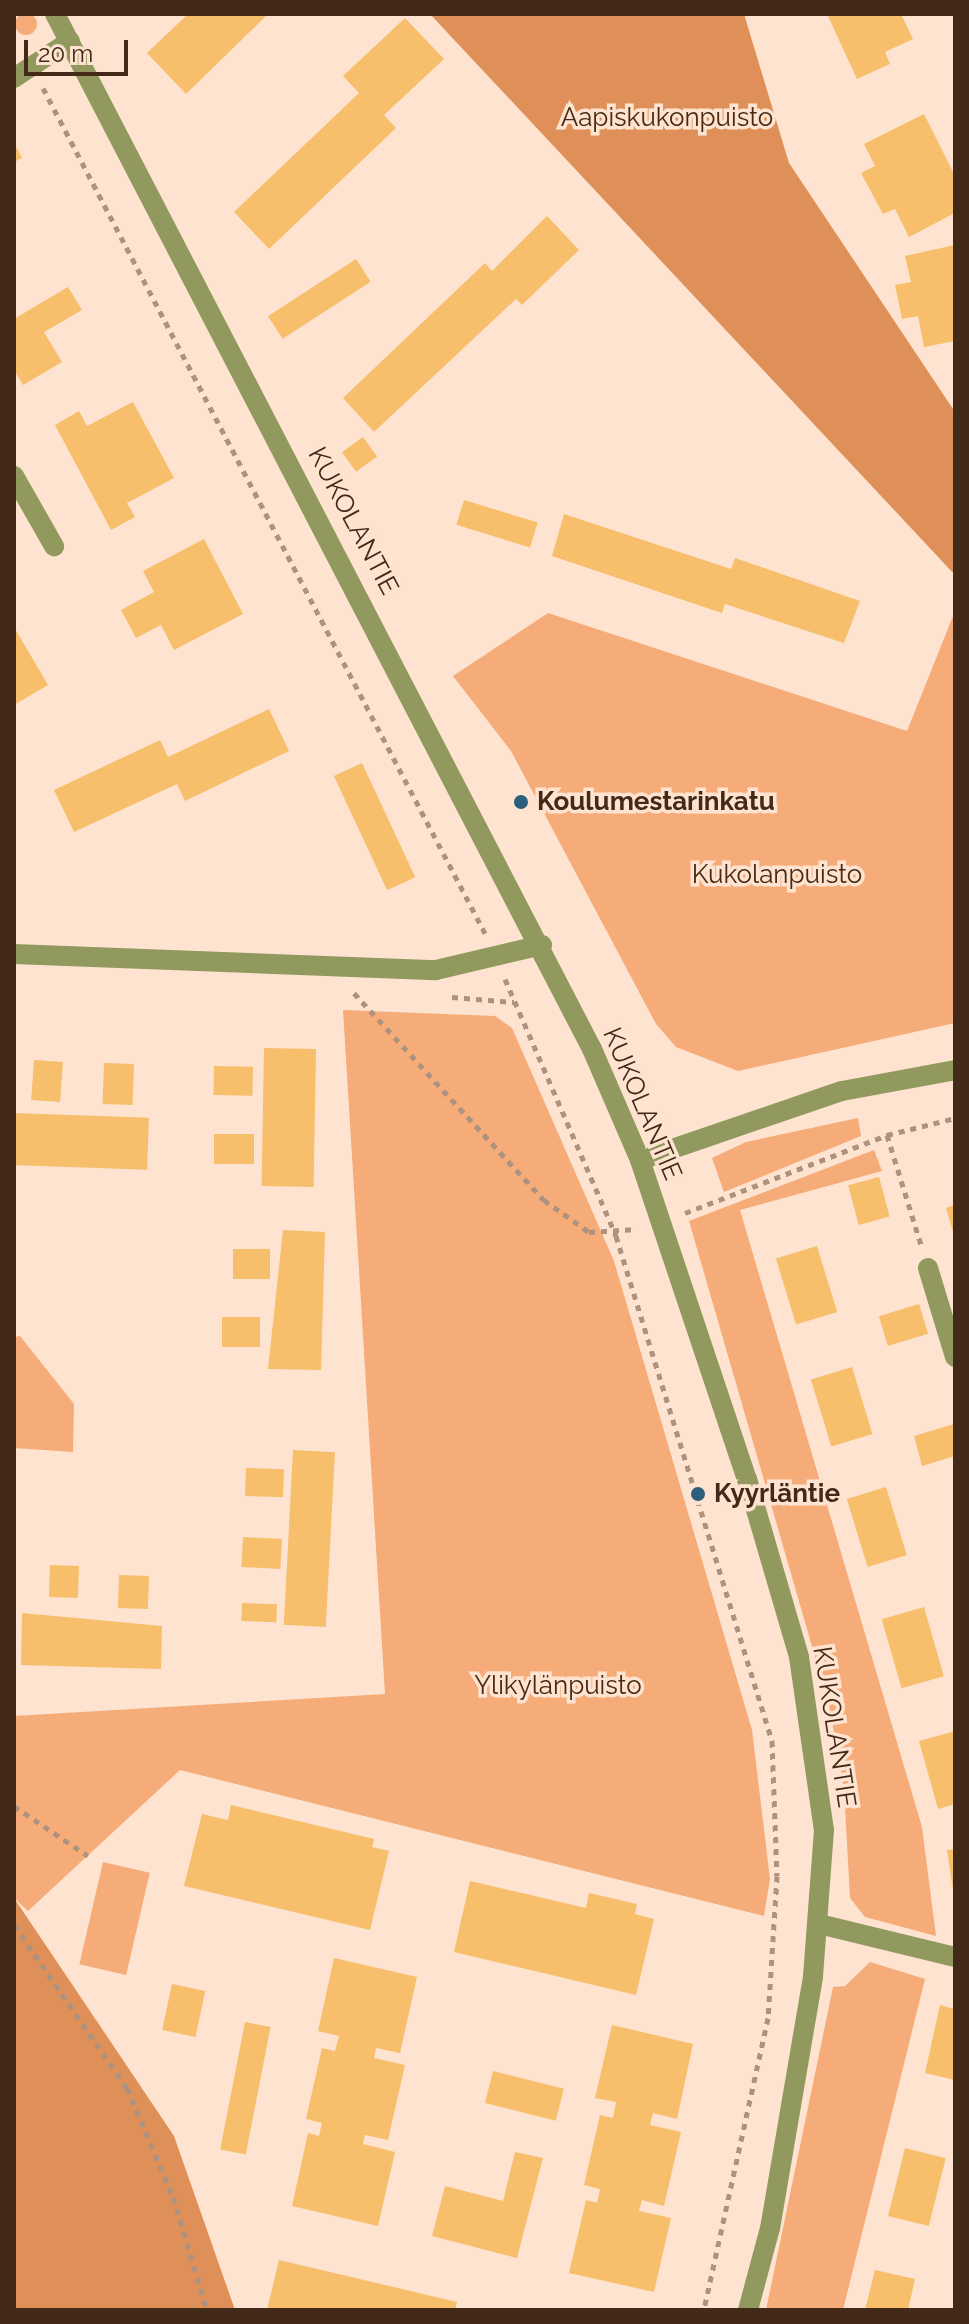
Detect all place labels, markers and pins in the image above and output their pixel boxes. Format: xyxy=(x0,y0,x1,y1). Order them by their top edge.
place label: Koulumestarinkatu xyxy=(537,786,775,818)
marker: Koulumestarinkatu xyxy=(512,793,530,811)
place label: Kyyrläntie xyxy=(714,1478,840,1510)
marker: Kyyrläntie xyxy=(689,1485,707,1503)

